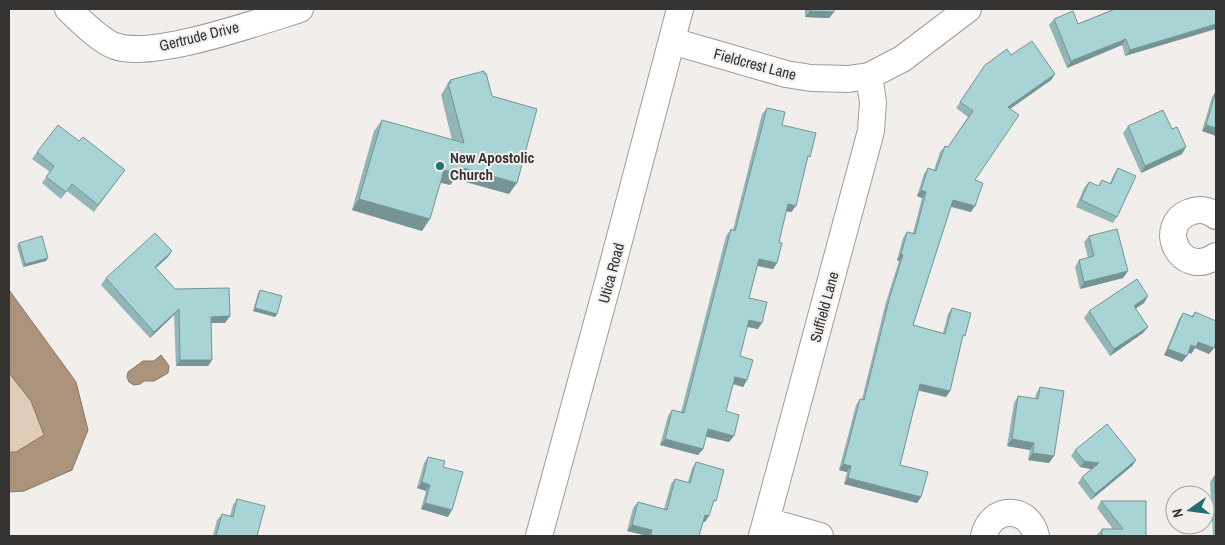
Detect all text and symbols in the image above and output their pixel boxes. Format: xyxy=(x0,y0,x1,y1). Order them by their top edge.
street label: Gertrude Drive xyxy=(157,16,241,56)
street label: Fieldcrest Lane xyxy=(711,43,799,85)
place label: New Apostolic Church xyxy=(450,147,534,185)
marker: New Apostolic Church xyxy=(434,160,446,172)
street label: Utica Road xyxy=(593,241,629,305)
street label: Suffield Lane xyxy=(805,269,844,345)
north arrow xyxy=(1165,485,1215,535)
text: N xyxy=(1168,507,1187,519)

